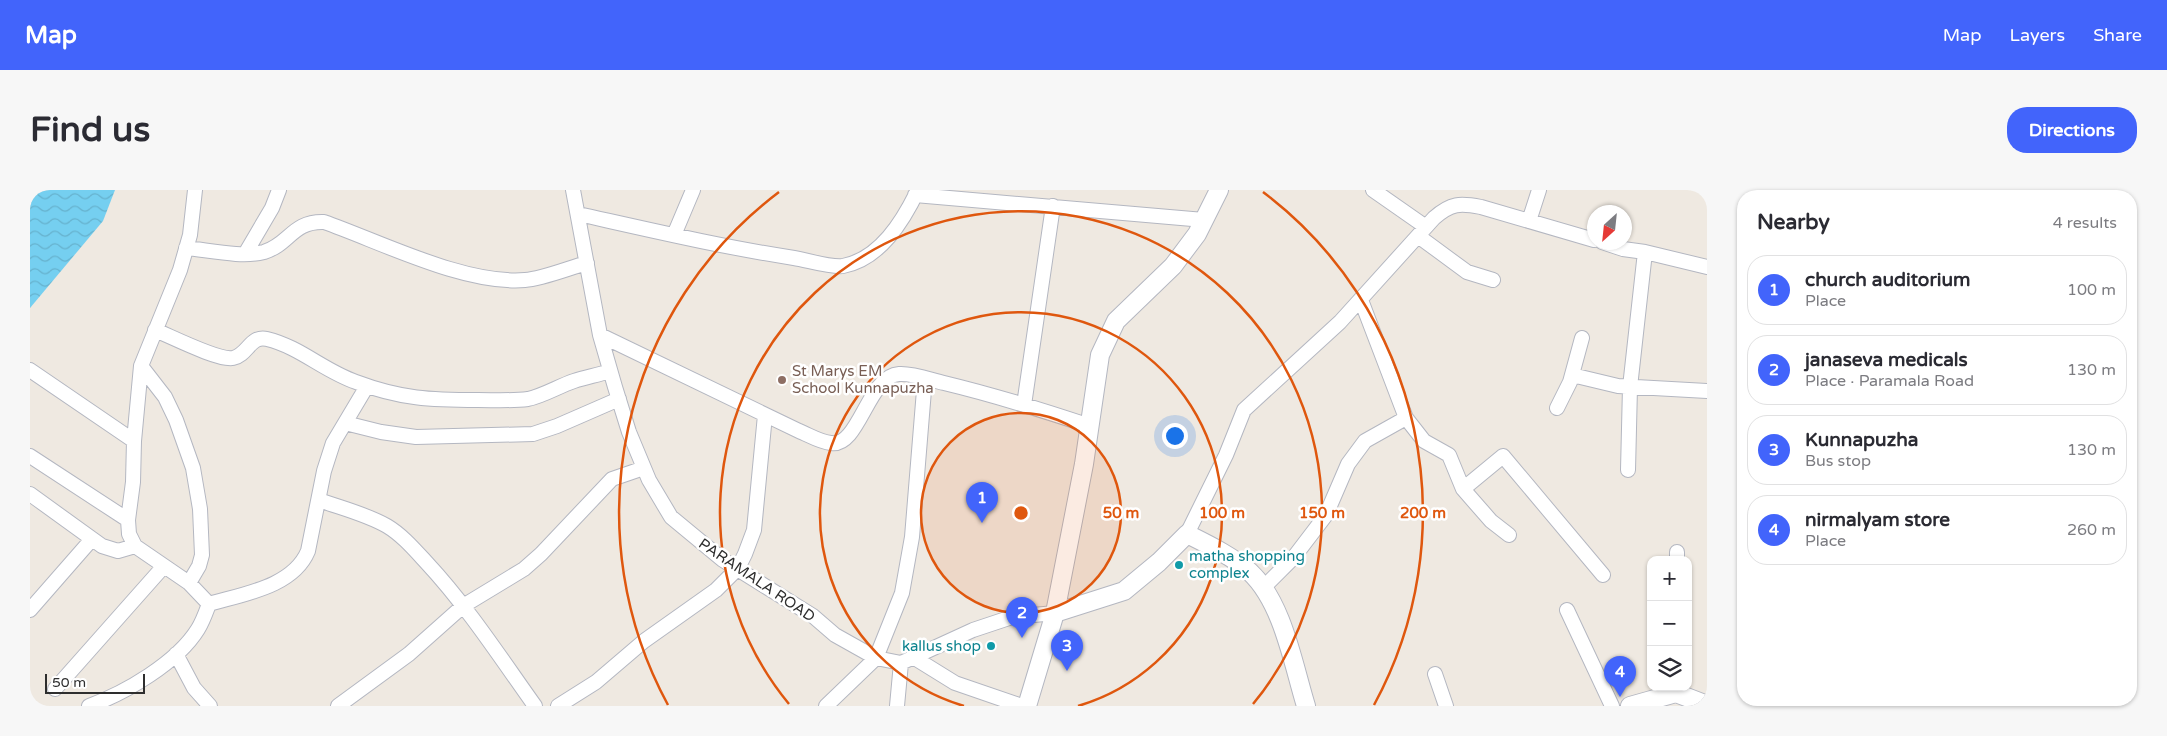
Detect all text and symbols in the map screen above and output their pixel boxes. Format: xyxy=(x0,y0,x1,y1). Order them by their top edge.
text: Map xyxy=(25,21,77,50)
text: Map xyxy=(1943,24,1982,46)
text: Layers xyxy=(2010,24,2065,46)
text: Share xyxy=(2093,24,2142,46)
button: Directions xyxy=(2007,107,2137,153)
text: Find us xyxy=(30,109,150,151)
north arrow xyxy=(1587,205,1632,250)
text: Nearby xyxy=(1757,210,1830,235)
text: 4 results xyxy=(2053,213,2117,233)
text: church auditorium xyxy=(1805,269,1970,291)
text: 1 xyxy=(1769,280,1779,300)
text: 100 m xyxy=(2067,280,2116,300)
text: Place xyxy=(1805,291,1846,311)
text: janaseva medicals xyxy=(1805,349,1968,371)
text: 2 xyxy=(1769,360,1779,380)
text: 130 m xyxy=(2067,360,2116,380)
place label: St Marys EM School Kunnapuzha xyxy=(792,362,934,397)
text: Place · Paramala Road xyxy=(1805,371,1974,391)
marker: St Marys EM School Kunnapuzha xyxy=(776,374,788,386)
your location xyxy=(1162,423,1188,449)
text: Kunnapuzha xyxy=(1805,429,1918,451)
text: 3 xyxy=(1769,440,1779,460)
text: 130 m xyxy=(2067,440,2116,460)
text: Bus stop xyxy=(1805,451,1871,471)
pin: 1 xyxy=(966,482,998,523)
centre of rings xyxy=(1012,504,1030,522)
text: 50 m xyxy=(1103,504,1139,522)
text: 100 m xyxy=(1199,504,1245,522)
text: 150 m xyxy=(1299,504,1345,522)
text: 200 m xyxy=(1400,504,1446,522)
text: nirmalyam store xyxy=(1805,509,1950,531)
text: 4 xyxy=(1769,520,1779,540)
text: 260 m xyxy=(2067,520,2116,540)
text: Place xyxy=(1805,531,1846,551)
street label: PARAMALA ROAD xyxy=(695,534,819,626)
place label: matha shopping complex xyxy=(1189,547,1305,582)
map controls xyxy=(1647,556,1692,691)
button: + xyxy=(1647,556,1692,601)
marker: matha shopping complex xyxy=(1173,559,1185,571)
pin: 2 xyxy=(1006,597,1038,638)
button: − xyxy=(1647,601,1692,646)
pin: 3 xyxy=(1051,630,1083,671)
place label: kallus shop xyxy=(902,637,981,655)
marker: kallus shop xyxy=(985,640,997,652)
button: layers xyxy=(1647,646,1692,691)
pin: 4 xyxy=(1604,656,1636,697)
scale bar xyxy=(45,671,145,694)
text: 50 m xyxy=(52,674,86,691)

